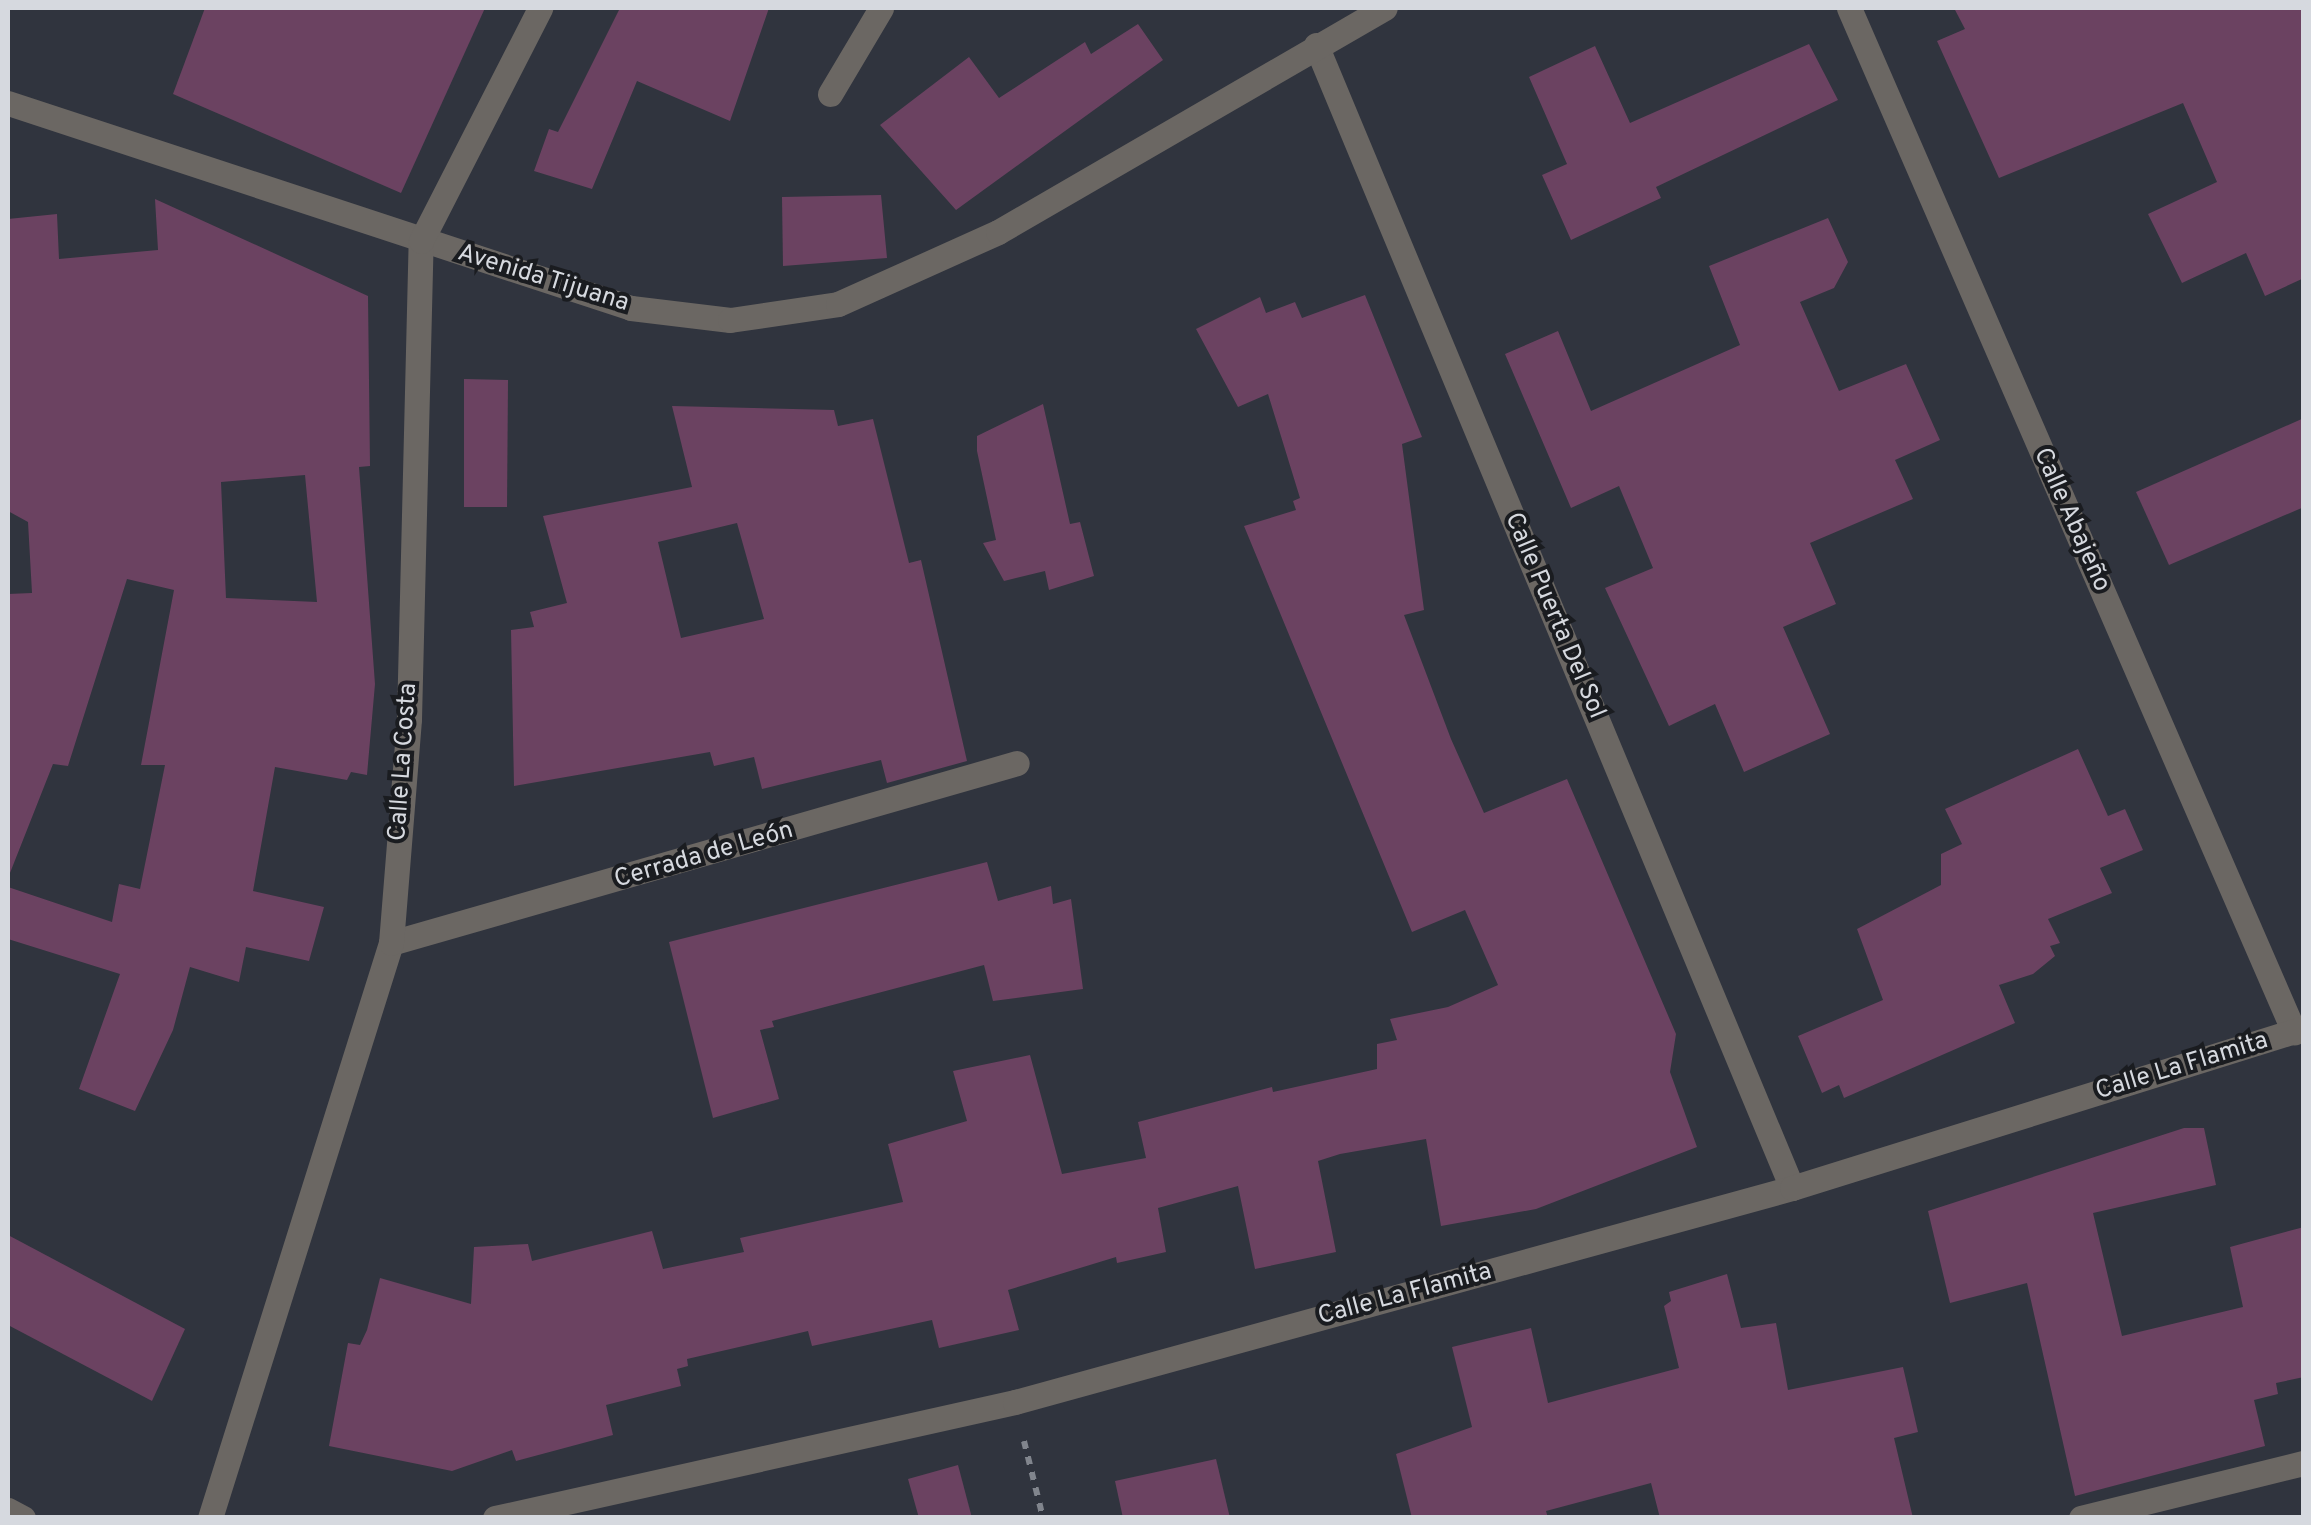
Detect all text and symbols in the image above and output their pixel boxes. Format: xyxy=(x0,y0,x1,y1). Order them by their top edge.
street label: Avenida Tijuana xyxy=(453,239,633,319)
street label: Calle Abajeño xyxy=(2026,443,2116,597)
street label: Calle Puerta Del Sol xyxy=(1497,509,1611,723)
street label: Calle La Costa xyxy=(384,682,424,842)
street label: Cerrada de León xyxy=(611,816,797,896)
street label: Calle La Flamita xyxy=(2092,1027,2272,1107)
street label: Calle La Flamita xyxy=(1315,1257,1495,1333)

